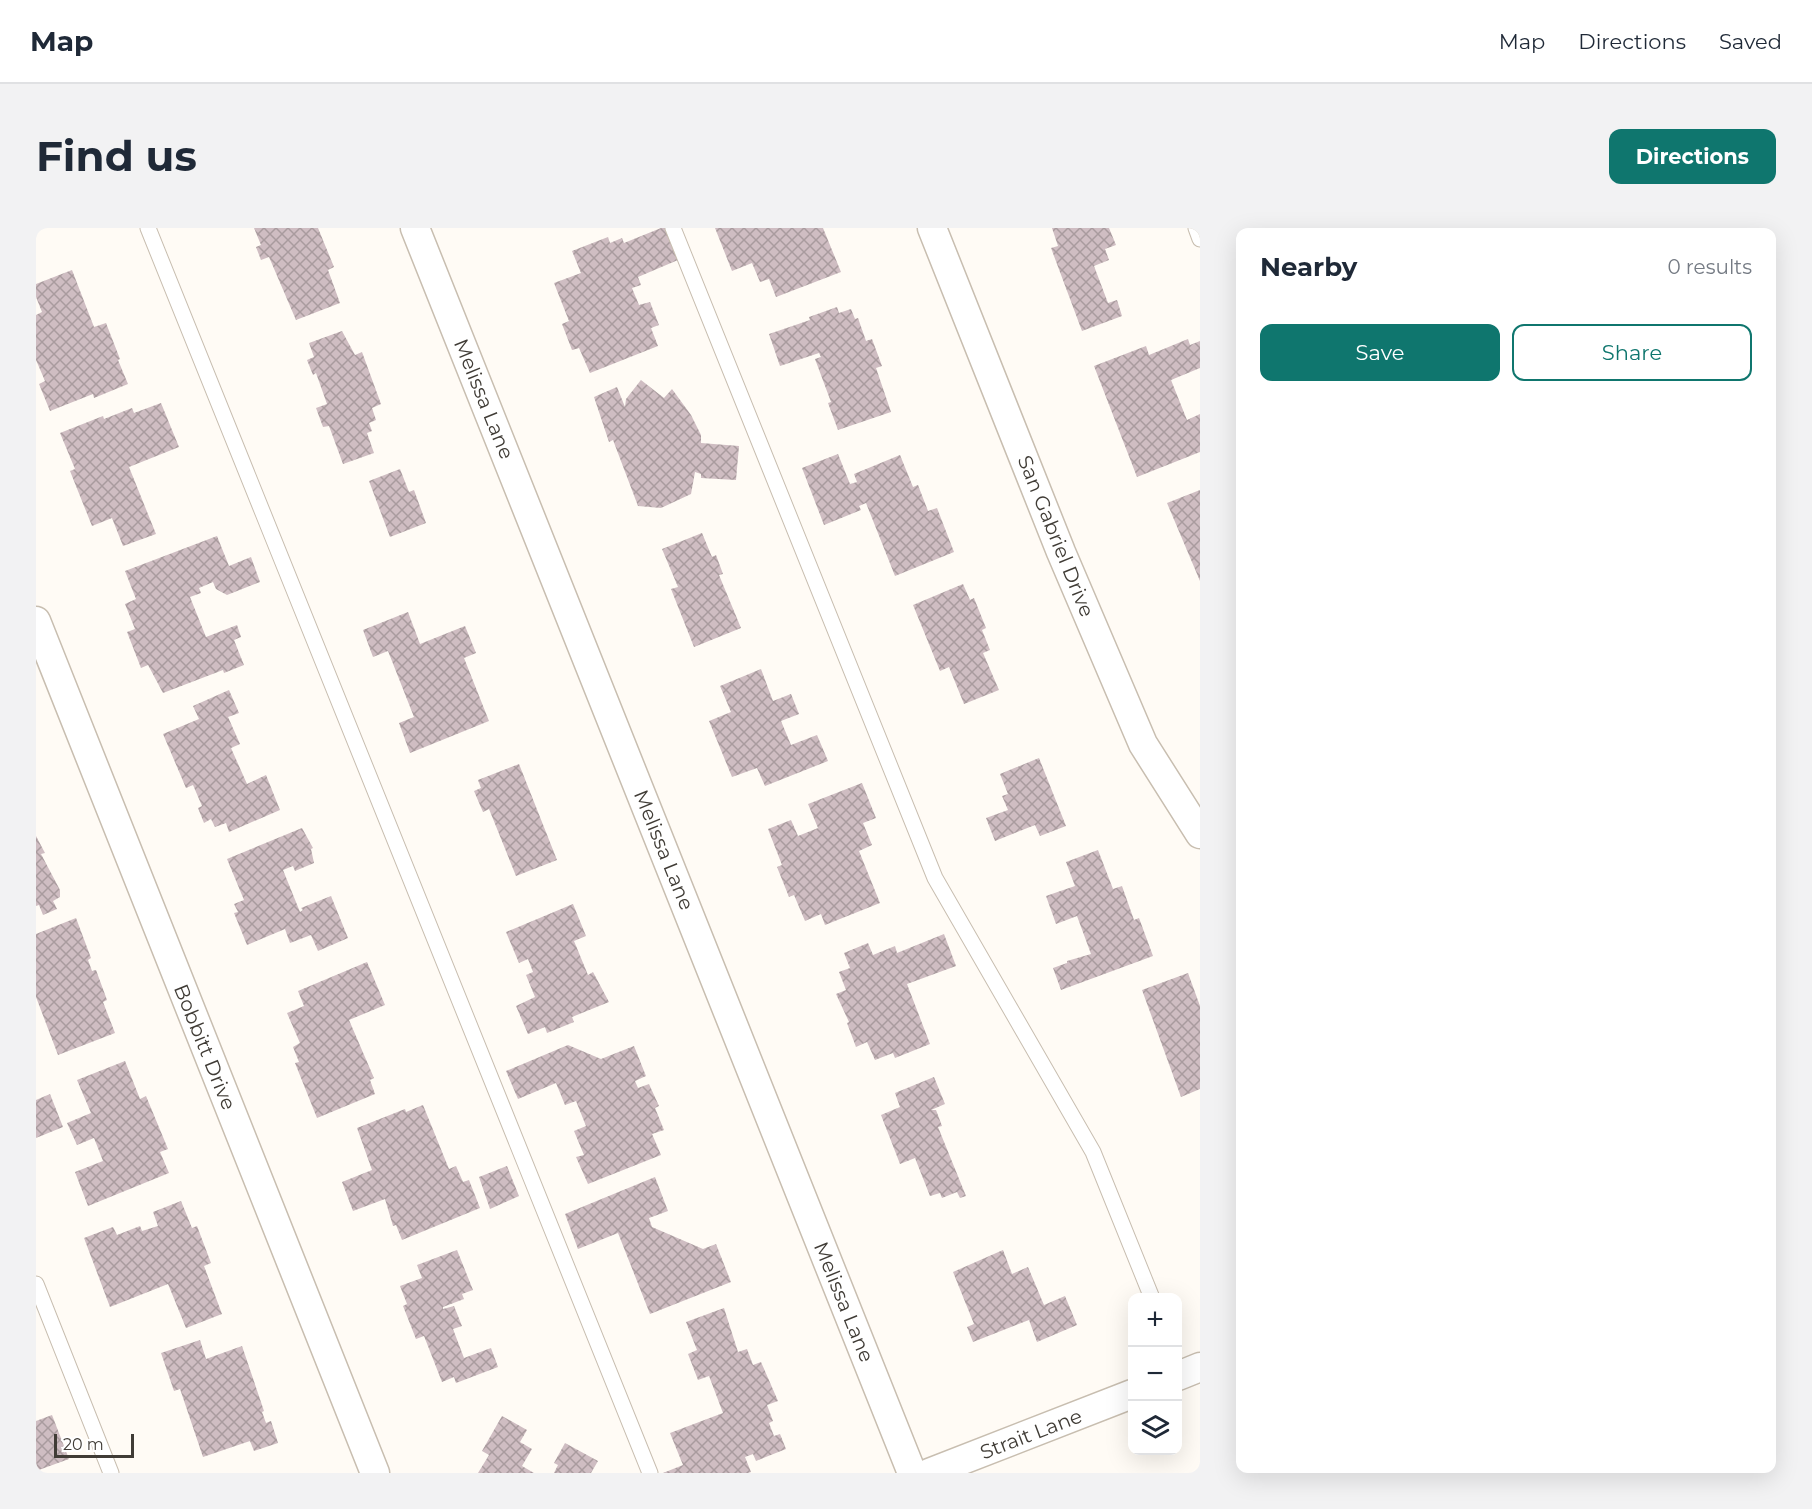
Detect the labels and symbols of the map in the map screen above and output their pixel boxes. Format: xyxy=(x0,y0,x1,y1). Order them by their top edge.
street label: Melissa Lane xyxy=(449,335,519,463)
street label: San Gabriel Drive xyxy=(1013,452,1099,620)
street label: Melissa Lane xyxy=(629,786,699,914)
street label: Bobbitt Drive xyxy=(169,981,241,1113)
street label: Melissa Lane xyxy=(809,1238,879,1366)
street label: Strait Lane xyxy=(977,1404,1085,1464)
scale bar xyxy=(54,1431,134,1458)

